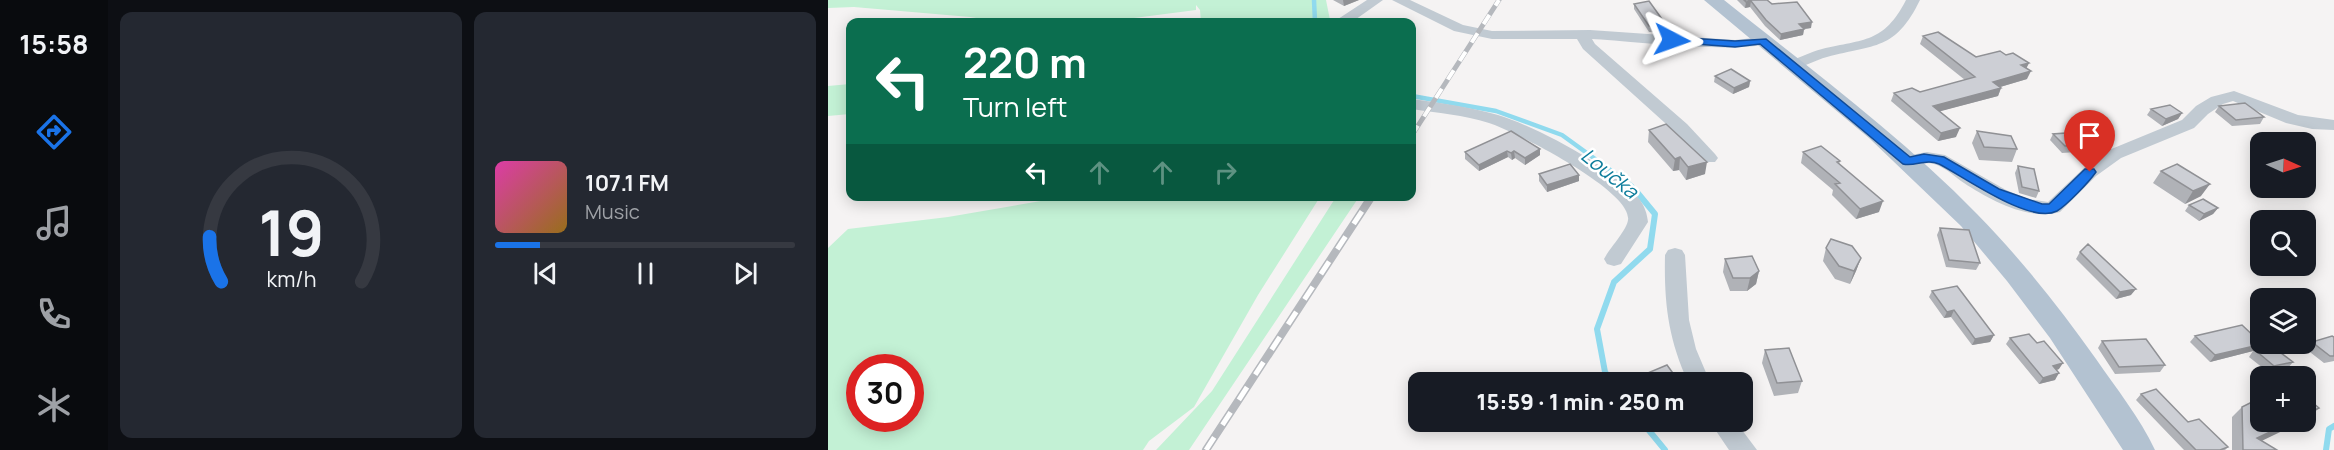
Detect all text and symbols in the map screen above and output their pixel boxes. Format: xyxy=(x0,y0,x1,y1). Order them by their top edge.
position arrow xyxy=(1640,8,1704,72)
text: 15:58 xyxy=(19,25,89,62)
text: 220 m xyxy=(963,33,1087,91)
icon: left xyxy=(864,42,942,120)
text: Turn left xyxy=(963,88,1067,125)
pin xyxy=(2064,110,2115,172)
icon: directions xyxy=(33,111,75,153)
icon: arrive xyxy=(2073,119,2106,152)
north arrow xyxy=(2250,132,2316,198)
map controls xyxy=(2250,132,2316,432)
water label: Loučka xyxy=(1576,142,1645,205)
icon: left xyxy=(1020,156,1053,189)
icon: ahead xyxy=(1083,156,1116,189)
icon: ahead xyxy=(1146,156,1179,189)
icon: right xyxy=(1209,156,1242,189)
text: 107.1 FM xyxy=(585,168,669,198)
text: 19 xyxy=(258,189,324,275)
text: Music xyxy=(585,198,640,225)
icon: music xyxy=(33,202,75,244)
button: search xyxy=(2250,210,2316,276)
icon: previous xyxy=(529,257,562,290)
icon: pause xyxy=(629,257,662,290)
icon: next xyxy=(729,257,762,290)
text: km/h xyxy=(266,264,316,293)
button: layers xyxy=(2250,288,2316,354)
icon: phone xyxy=(33,293,75,335)
speed limit sign: 30 xyxy=(846,354,924,432)
button: + xyxy=(2250,366,2316,432)
icon: climate xyxy=(33,384,75,426)
text: 15:59 · 1 min · 250 m xyxy=(1476,387,1685,417)

